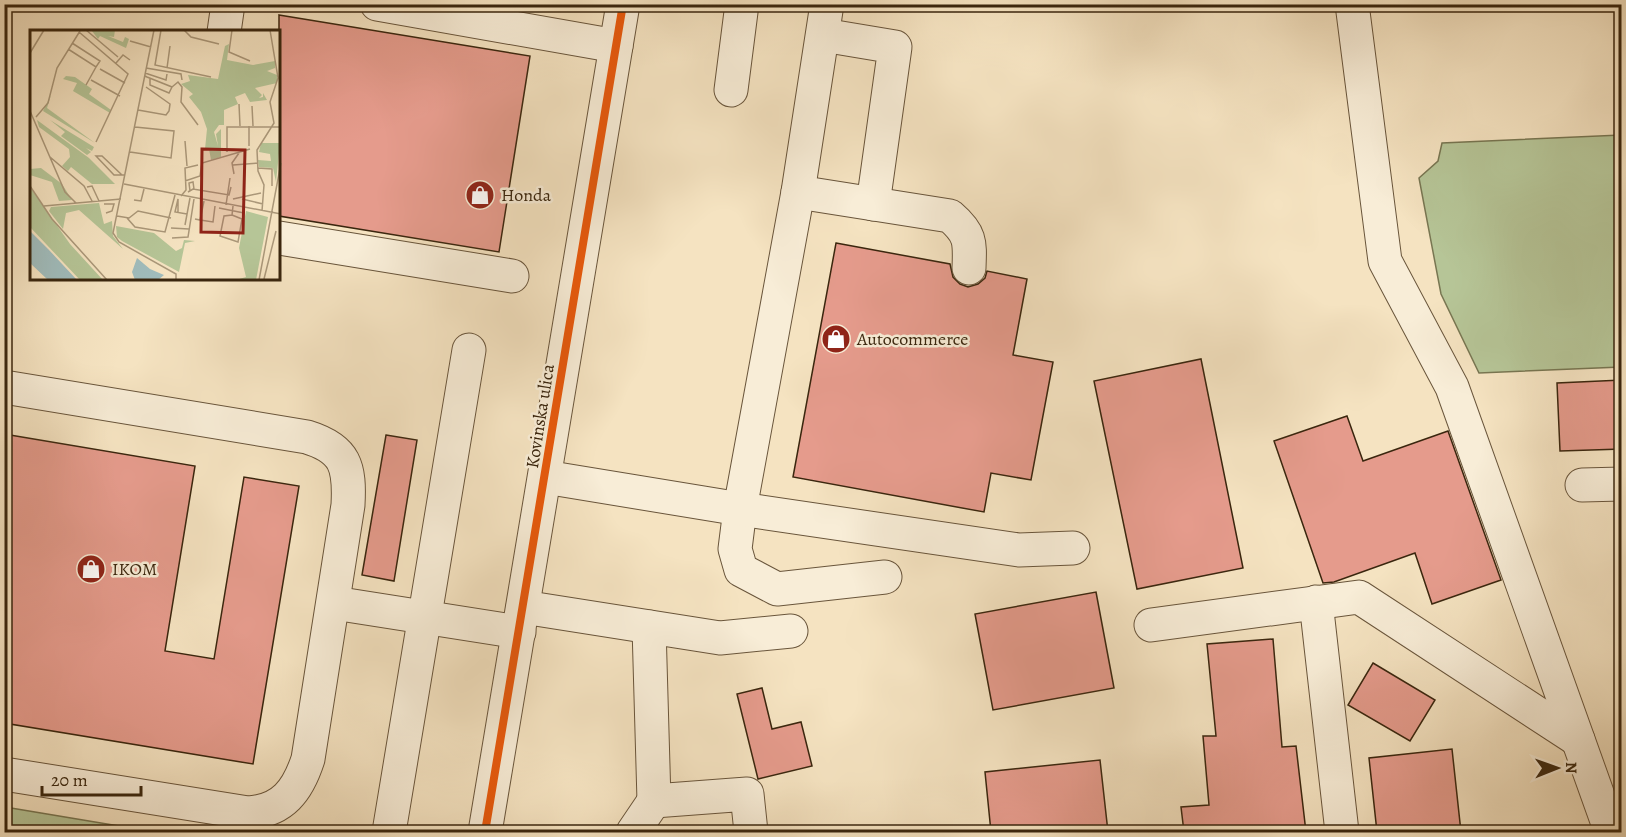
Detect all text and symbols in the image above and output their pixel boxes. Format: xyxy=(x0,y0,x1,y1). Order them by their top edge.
inset map xyxy=(30,30,280,280)
shop icon: Honda xyxy=(464,179,496,211)
place label: Honda xyxy=(501,183,552,207)
shop icon: Autocommerce xyxy=(820,323,852,355)
place label: Autocommerce xyxy=(856,327,968,351)
street label: Kovinska ulica xyxy=(520,362,560,470)
shop icon: IKOM xyxy=(75,553,107,585)
place label: IKOM xyxy=(112,557,157,581)
north arrow xyxy=(1527,738,1587,798)
scale bar xyxy=(42,759,141,797)
text: N xyxy=(1560,762,1582,774)
text: 20 m xyxy=(51,768,88,792)

